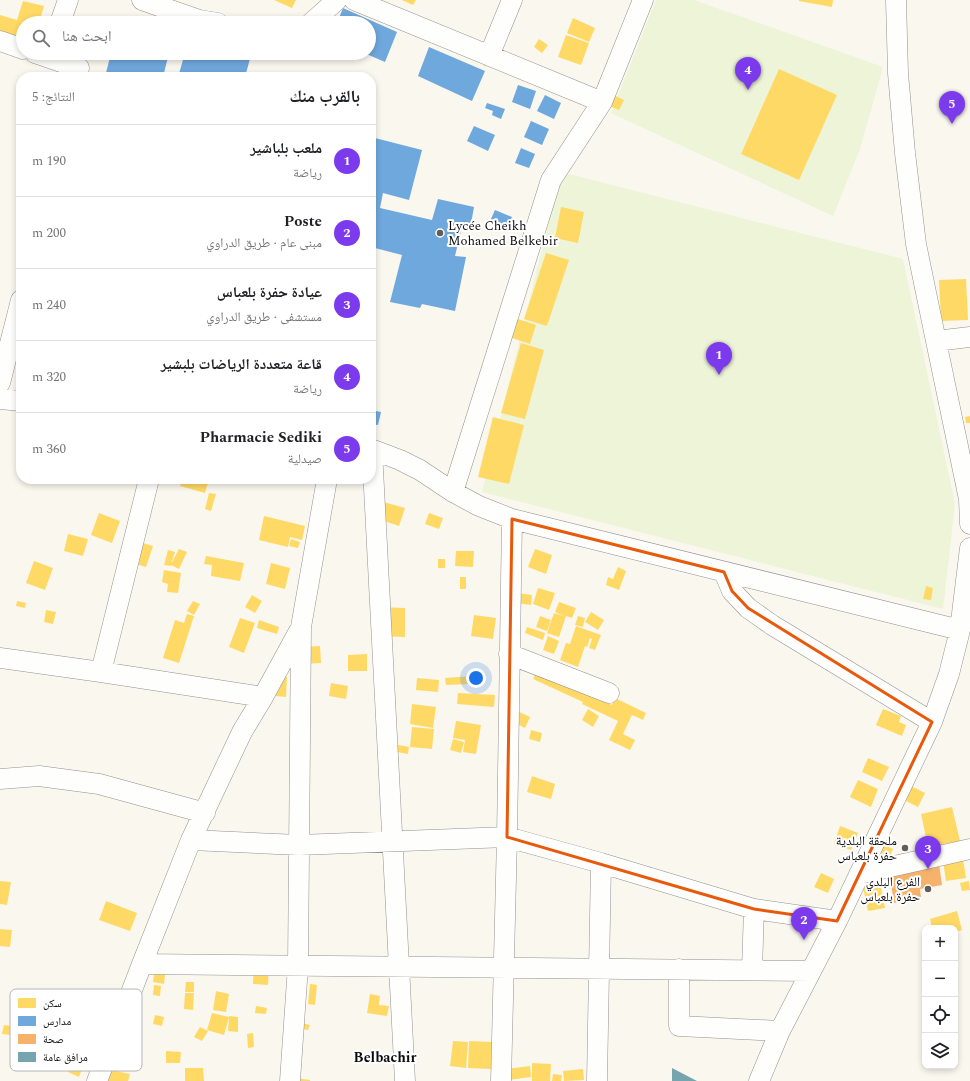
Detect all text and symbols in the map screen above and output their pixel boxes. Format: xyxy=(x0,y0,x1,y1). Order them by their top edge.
search box xyxy=(16,16,376,60)
text: ابحث هنا xyxy=(62,25,112,48)
icon: search xyxy=(30,27,52,49)
pin: 4 xyxy=(735,57,761,90)
text: بالقرب منك xyxy=(289,84,360,110)
text: النتائج: 5 xyxy=(32,87,75,107)
pin: 5 xyxy=(939,91,965,124)
text: ملعب بلباشير xyxy=(250,137,322,160)
text: 190 m xyxy=(32,151,66,171)
text: 1 xyxy=(343,151,351,171)
text: رياضة xyxy=(293,163,322,183)
text: Poste xyxy=(284,210,322,233)
place label: Lycée Cheikh Mohamed Belkebir xyxy=(448,216,558,251)
text: 200 m xyxy=(32,223,66,243)
text: 2 xyxy=(343,223,351,243)
marker: Lycée Cheikh Mohamed Belkebir xyxy=(435,228,445,238)
text: مبنى عام · طريق الدراوي xyxy=(206,233,322,253)
text: عيادة حفرة بلعباس xyxy=(217,281,322,304)
text: 240 m xyxy=(32,295,66,315)
text: 3 xyxy=(343,295,351,315)
text: مستشفى · طريق الدراوي xyxy=(206,307,322,327)
pin: 1 xyxy=(706,342,732,375)
text: قاعة متعددة الرياضات بلبشير xyxy=(161,353,322,376)
text: 320 m xyxy=(32,367,66,387)
text: 4 xyxy=(343,367,351,387)
text: رياضة xyxy=(293,379,322,399)
text: Pharmacie Sediki xyxy=(200,426,322,449)
text: 360 m xyxy=(32,439,66,459)
text: 5 xyxy=(343,439,351,459)
text: صيدلية xyxy=(288,449,322,469)
your location xyxy=(466,668,486,688)
place label: ملحقة البلدية حفرة بلعباس xyxy=(836,831,897,866)
pin: 3 xyxy=(915,836,941,869)
marker: ملحقة البلدية حفرة بلعباس xyxy=(900,843,910,853)
place label: الفرع البلدي حفرة بلعباس xyxy=(860,872,920,907)
marker: الفرع البلدي حفرة بلعباس xyxy=(923,884,933,894)
pin: 2 xyxy=(791,907,817,940)
map controls xyxy=(922,925,958,1069)
button: + xyxy=(922,925,958,961)
button: − xyxy=(922,961,958,997)
legend xyxy=(10,989,142,1071)
text: سكن xyxy=(43,995,62,1012)
button: locate xyxy=(922,997,958,1033)
text: مدارس xyxy=(43,1013,71,1030)
text: صحة xyxy=(43,1031,64,1048)
button: layers xyxy=(922,1033,958,1069)
district label: Belbachir xyxy=(354,1047,417,1068)
text: مرافق عامة xyxy=(43,1049,88,1066)

